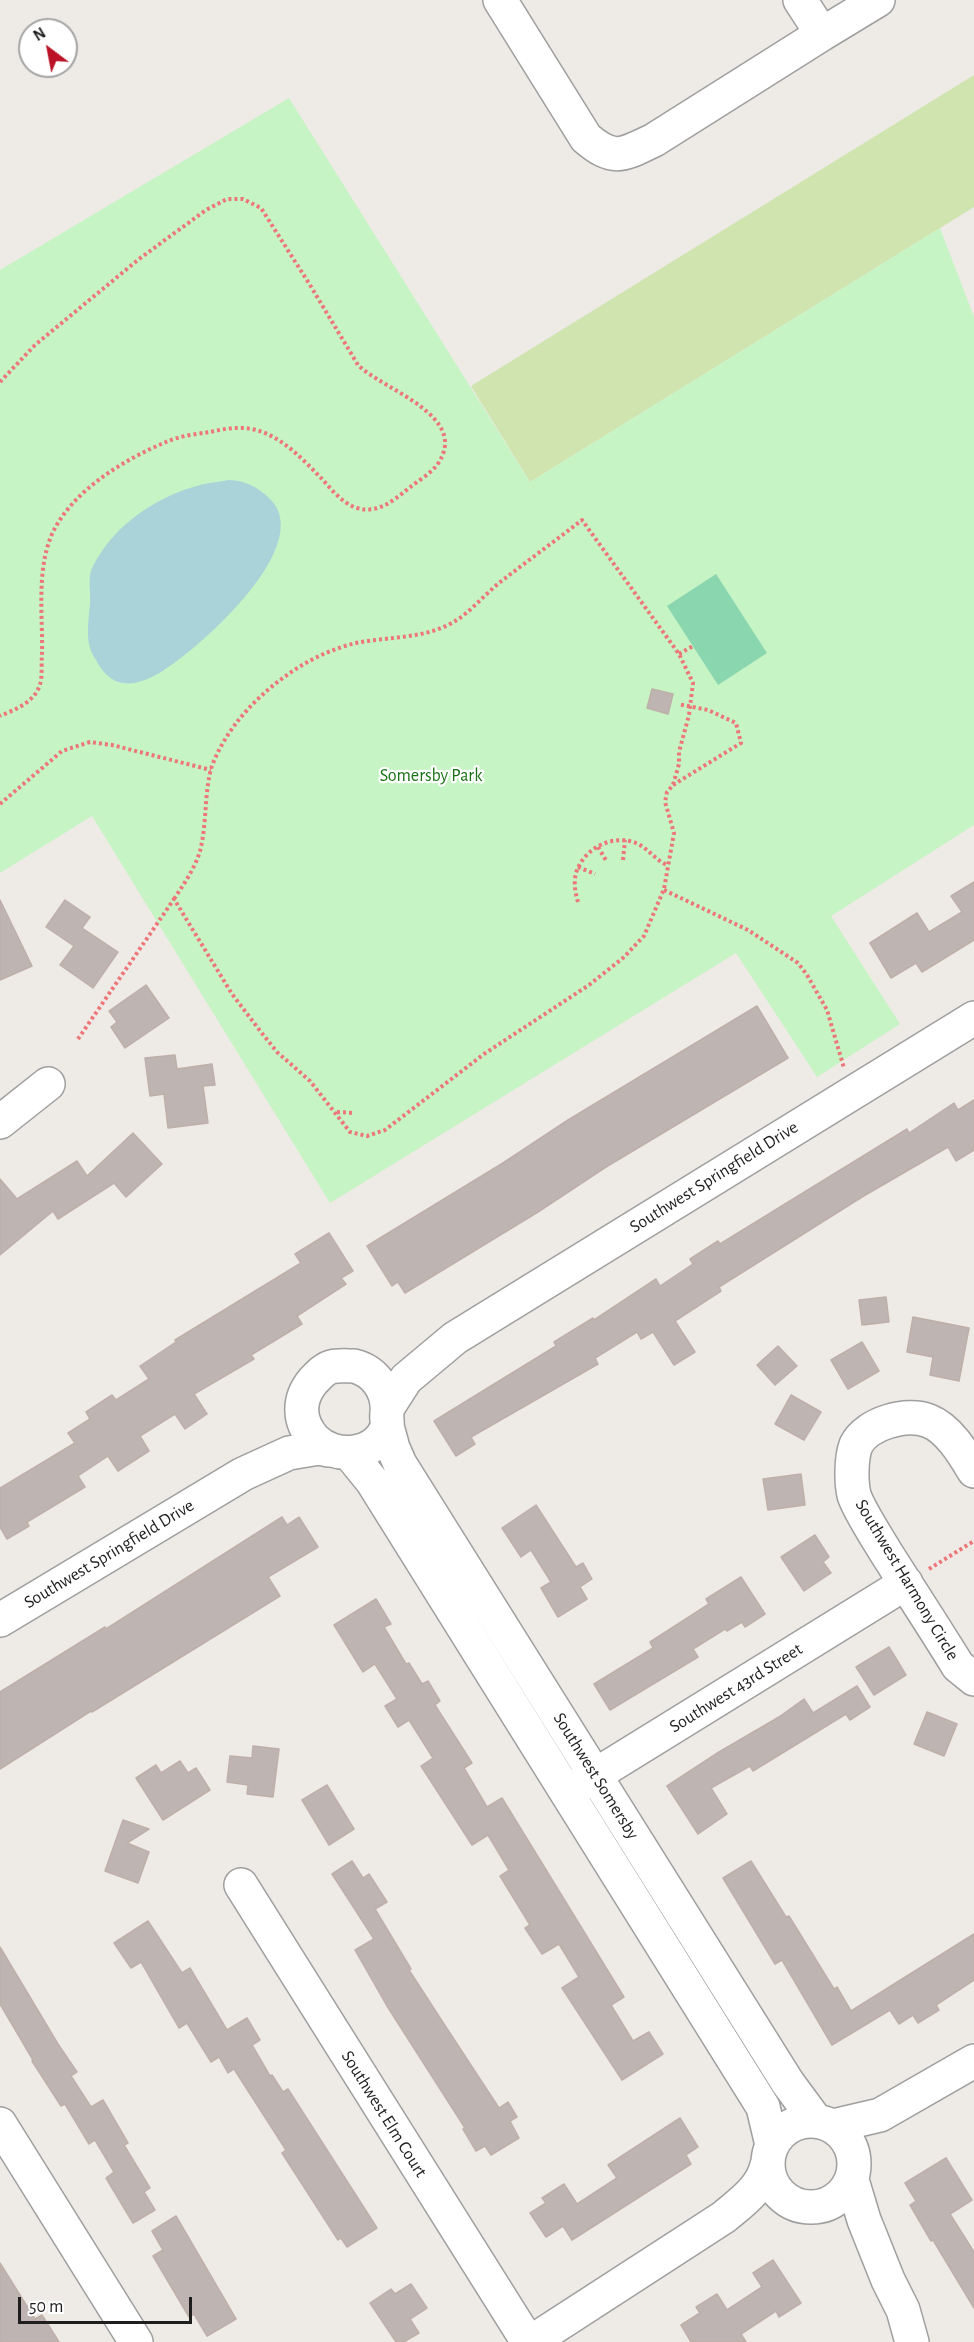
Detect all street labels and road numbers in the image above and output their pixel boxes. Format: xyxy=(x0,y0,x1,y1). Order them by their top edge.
street label: Southwest Springfield Drive xyxy=(626,1116,802,1238)
street label: Southwest Springfield Drive xyxy=(20,1495,198,1613)
street label: Southwest Harmony Circle xyxy=(850,1495,964,1665)
street label: Southwest 43rd Street xyxy=(665,1638,807,1738)
street label: Southwest Somersby xyxy=(548,1709,644,1843)
street label: Southwest Elm Court xyxy=(336,2047,432,2181)

